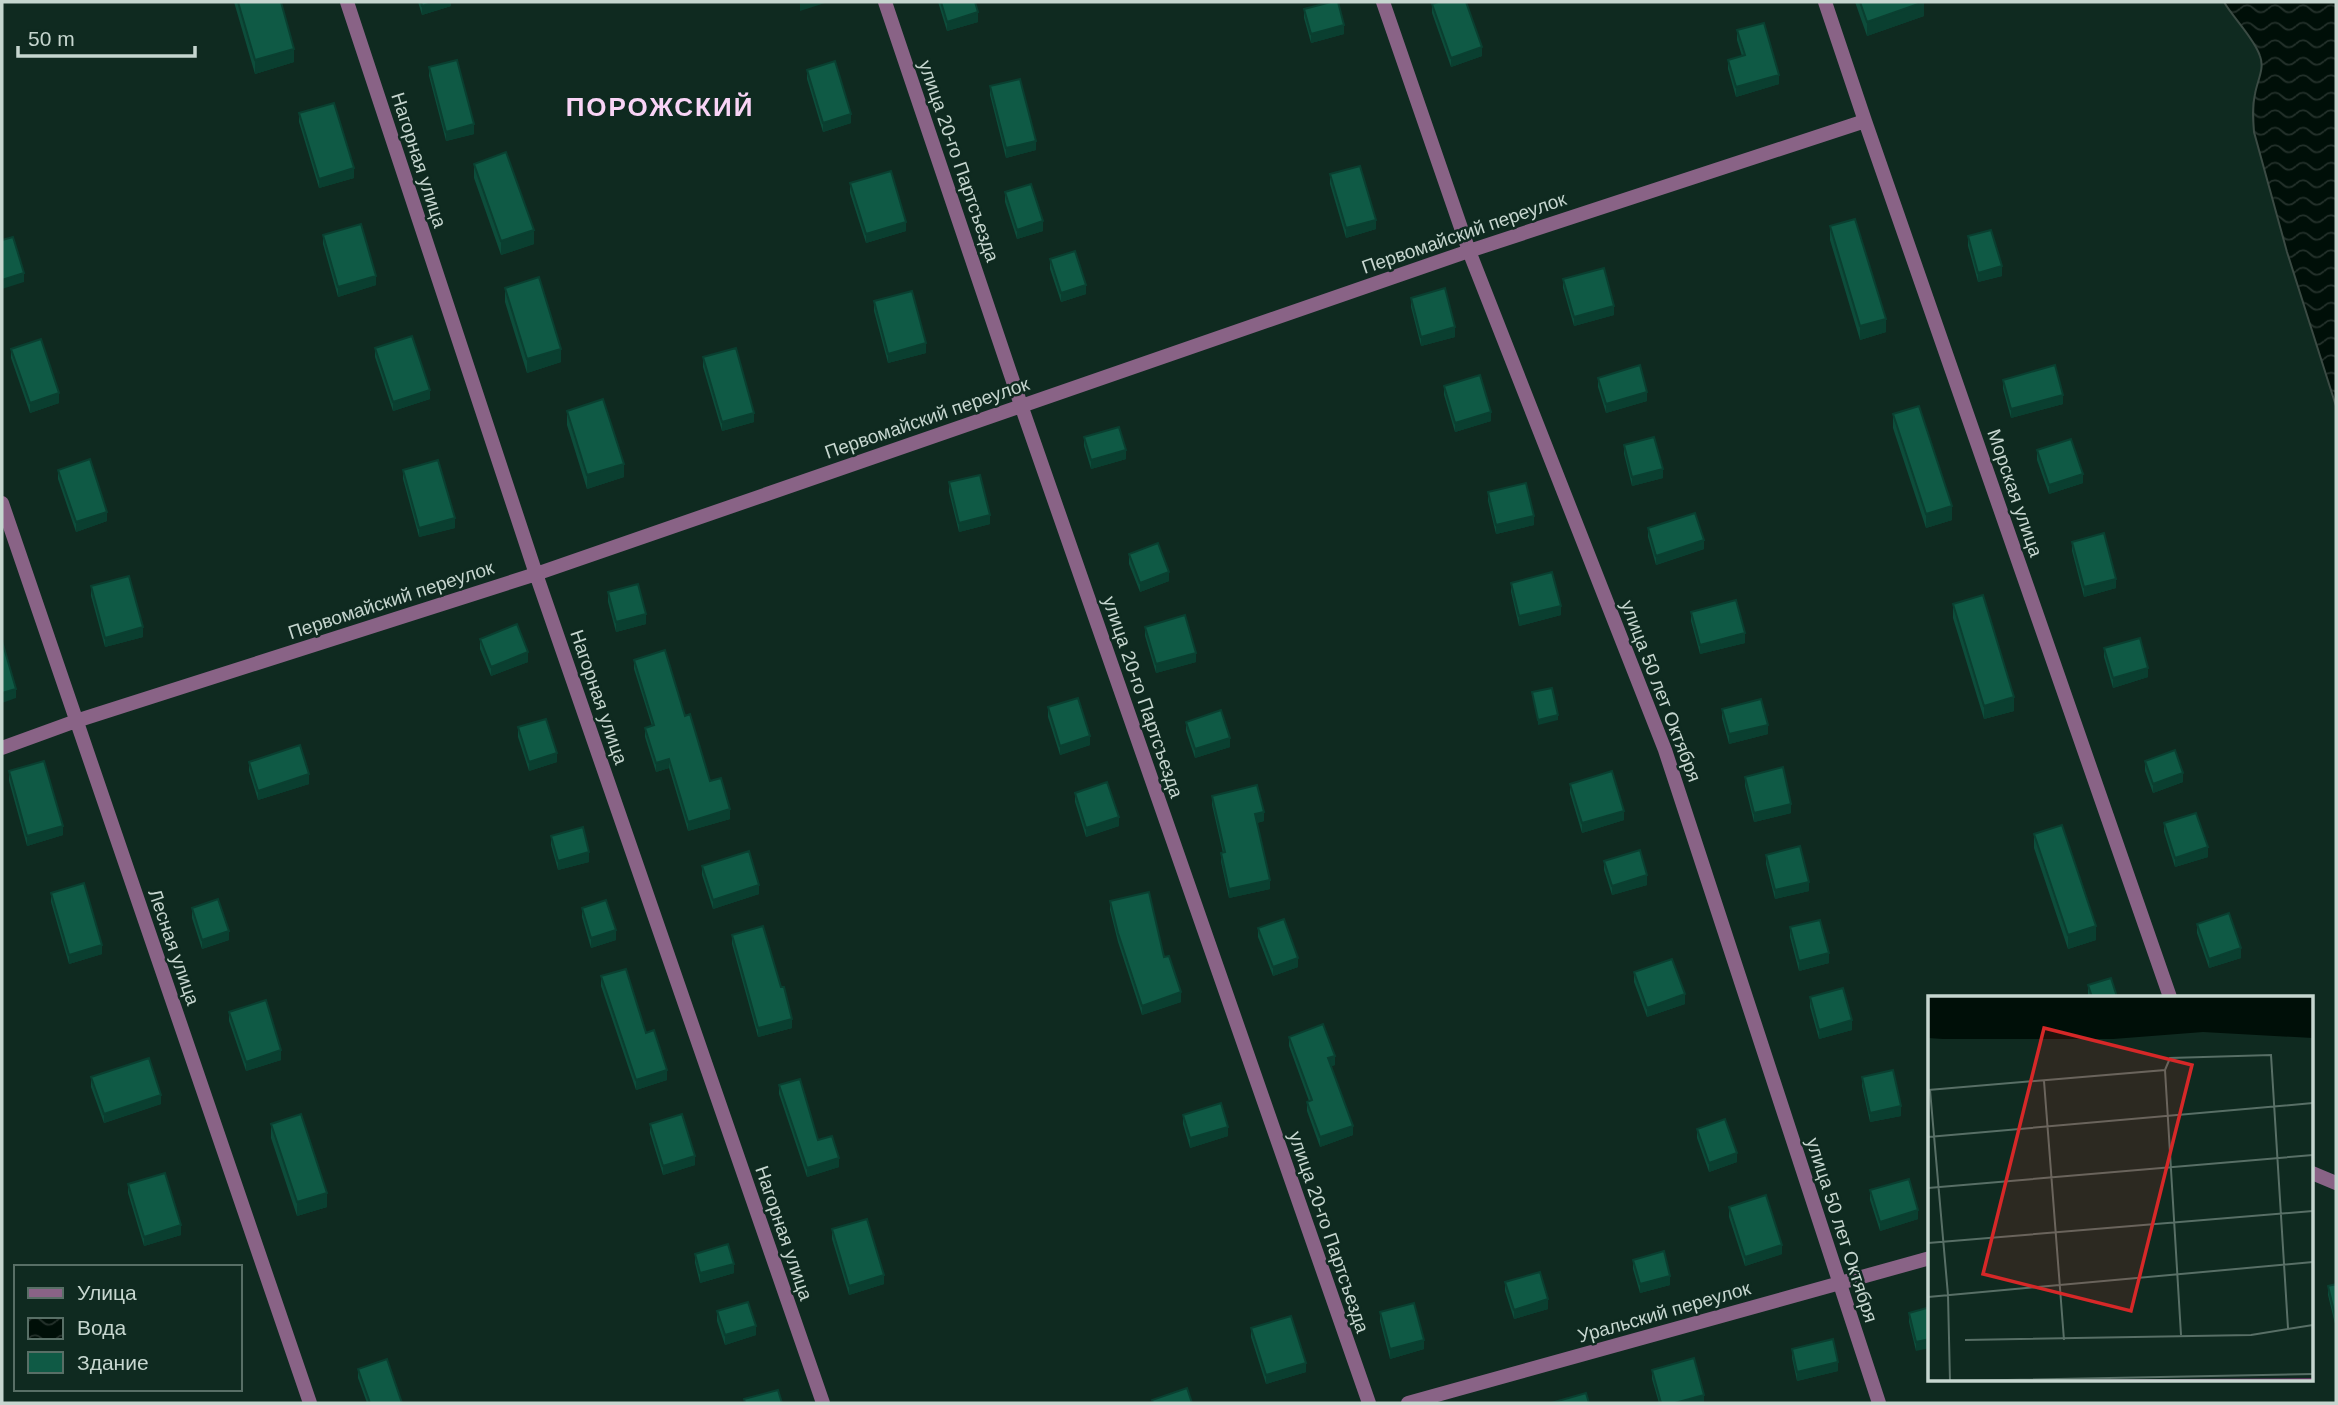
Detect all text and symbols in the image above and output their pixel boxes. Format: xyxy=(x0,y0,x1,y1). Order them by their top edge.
scale bar xyxy=(18,14,194,58)
text: 50 m xyxy=(28,27,75,50)
street label: улица 20-го Партсъезда xyxy=(915,58,1004,265)
street label: Нагорная улица xyxy=(387,90,451,231)
district label: ПОРОЖСКИЙ xyxy=(566,92,754,122)
street label: Первомайский переулок xyxy=(1359,188,1570,278)
street label: Первомайский переулок xyxy=(822,373,1033,463)
street label: Морская улица xyxy=(1983,426,2047,560)
street label: Первомайский переулок xyxy=(286,557,497,643)
street label: улица 20-го Партсъезда xyxy=(1099,594,1188,801)
street label: улица 50 лет Октября xyxy=(1617,597,1705,785)
street label: Нагорная улица xyxy=(566,627,632,767)
street label: Лесная улица xyxy=(144,886,204,1008)
inset map xyxy=(1928,996,2314,1380)
street label: улица 20-го Партсъезда xyxy=(1285,1129,1374,1336)
street label: улица 50 лет Октября xyxy=(1802,1135,1882,1325)
street label: Нагорная улица xyxy=(751,1163,817,1303)
legend xyxy=(14,1265,242,1391)
street label: Уральский переулок xyxy=(1575,1277,1753,1347)
text: Улица xyxy=(77,1281,137,1304)
text: Вода xyxy=(77,1316,126,1339)
text: Здание xyxy=(77,1351,149,1374)

